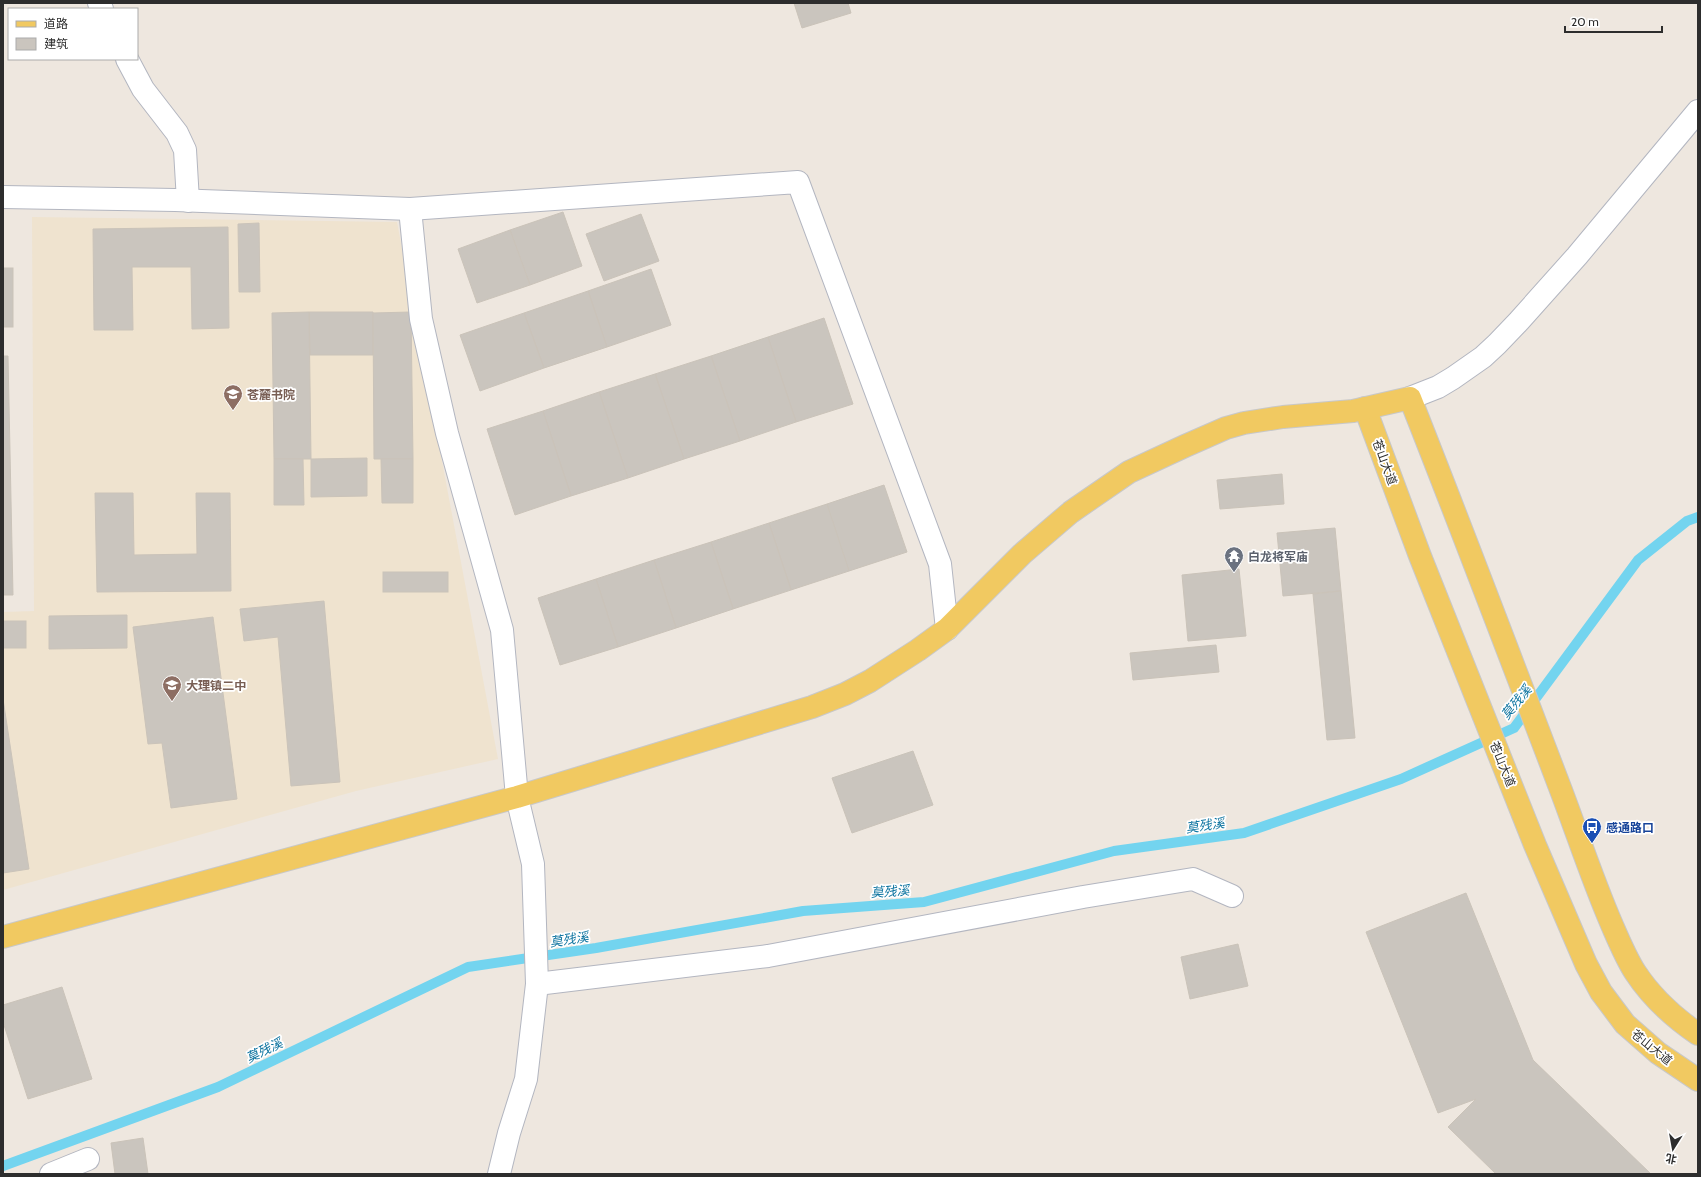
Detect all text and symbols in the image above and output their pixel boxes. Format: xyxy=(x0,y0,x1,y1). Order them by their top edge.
legend xyxy=(8,8,138,60)
scale bar xyxy=(1565,8,1662,34)
text: 20 m xyxy=(1571,14,1599,29)
text: 道路 xyxy=(44,16,68,31)
text: 建筑 xyxy=(44,36,68,51)
school or university icon: 苍麓书院 xyxy=(222,383,244,411)
place label: 苍麓书院 xyxy=(247,387,295,402)
street label: 苍山大道 xyxy=(1370,437,1400,487)
temple icon: 白龙将军庙 xyxy=(1223,545,1245,573)
place label: 白龙将军庙 xyxy=(1248,549,1308,564)
school or university icon: 大理镇二中 xyxy=(161,674,183,702)
place label: 大理镇二中 xyxy=(186,678,246,693)
water label: 莫残溪 xyxy=(1498,680,1536,722)
street label: 苍山大道 xyxy=(1487,739,1519,789)
water label: 莫残溪 xyxy=(1185,814,1227,836)
bus stop icon: 感通路口 xyxy=(1581,816,1603,844)
place label: 感通路口 xyxy=(1606,820,1654,835)
water label: 莫残溪 xyxy=(870,882,912,900)
water label: 莫残溪 xyxy=(549,928,591,950)
street label: 苍山大道 xyxy=(1629,1026,1675,1068)
water label: 莫残溪 xyxy=(243,1033,287,1066)
north arrow xyxy=(1653,1129,1693,1169)
text: 北 xyxy=(1664,1151,1678,1167)

